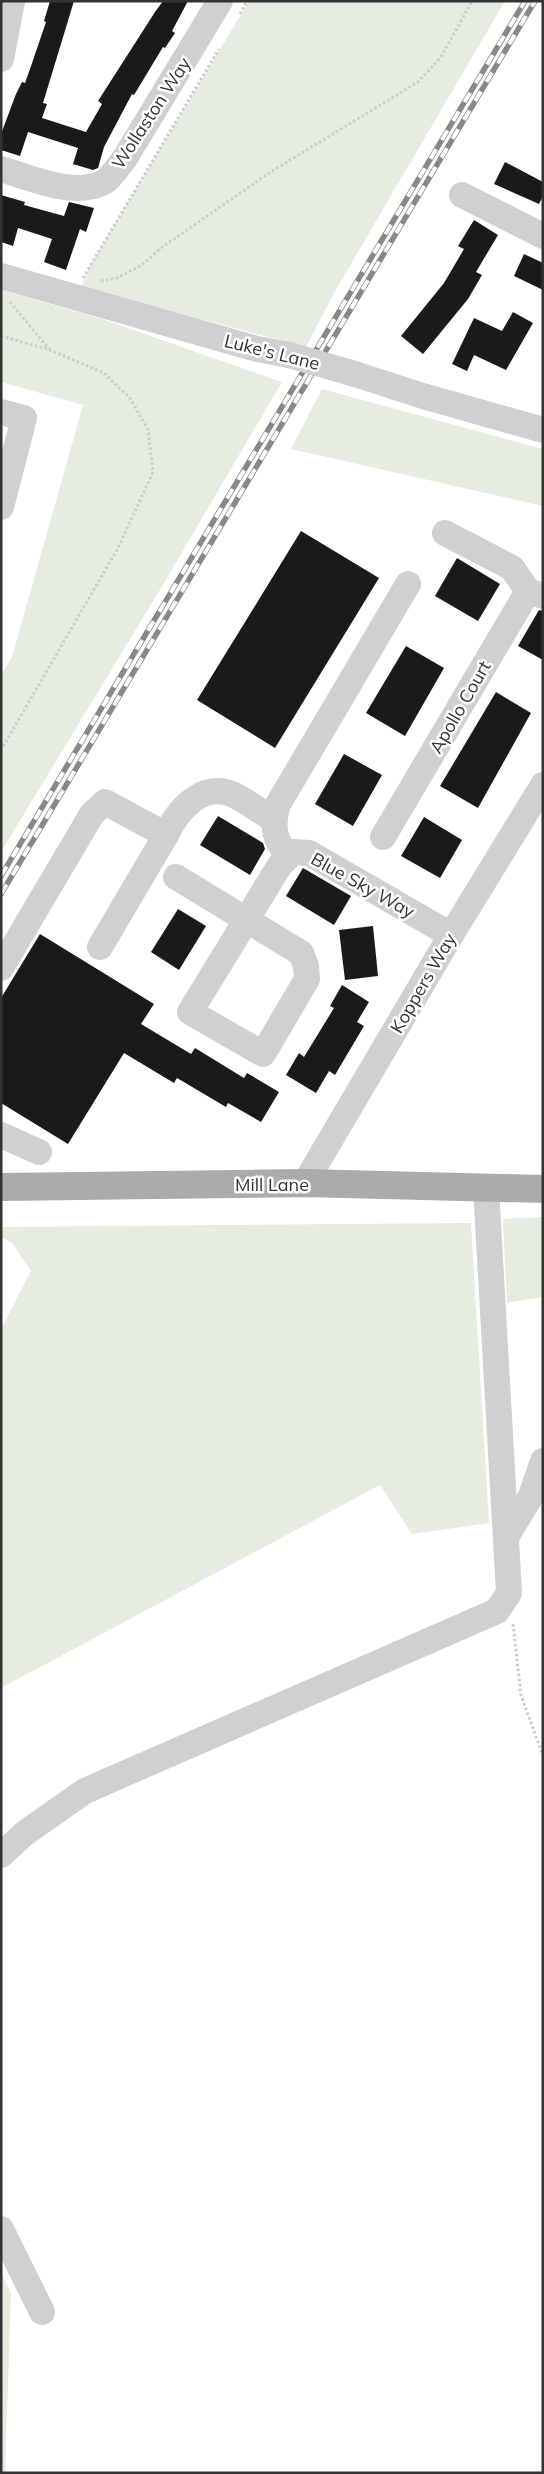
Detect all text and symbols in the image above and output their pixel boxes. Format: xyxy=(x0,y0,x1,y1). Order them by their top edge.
street label: Wollaston Way xyxy=(106,53,196,173)
street label: Luke's Lane xyxy=(222,329,322,375)
street label: Apollo Court xyxy=(424,656,496,758)
street label: Blue Sky Way xyxy=(307,847,419,923)
street label: Koppers Way xyxy=(385,928,461,1037)
street label: Mill Lane xyxy=(235,1173,309,1196)

